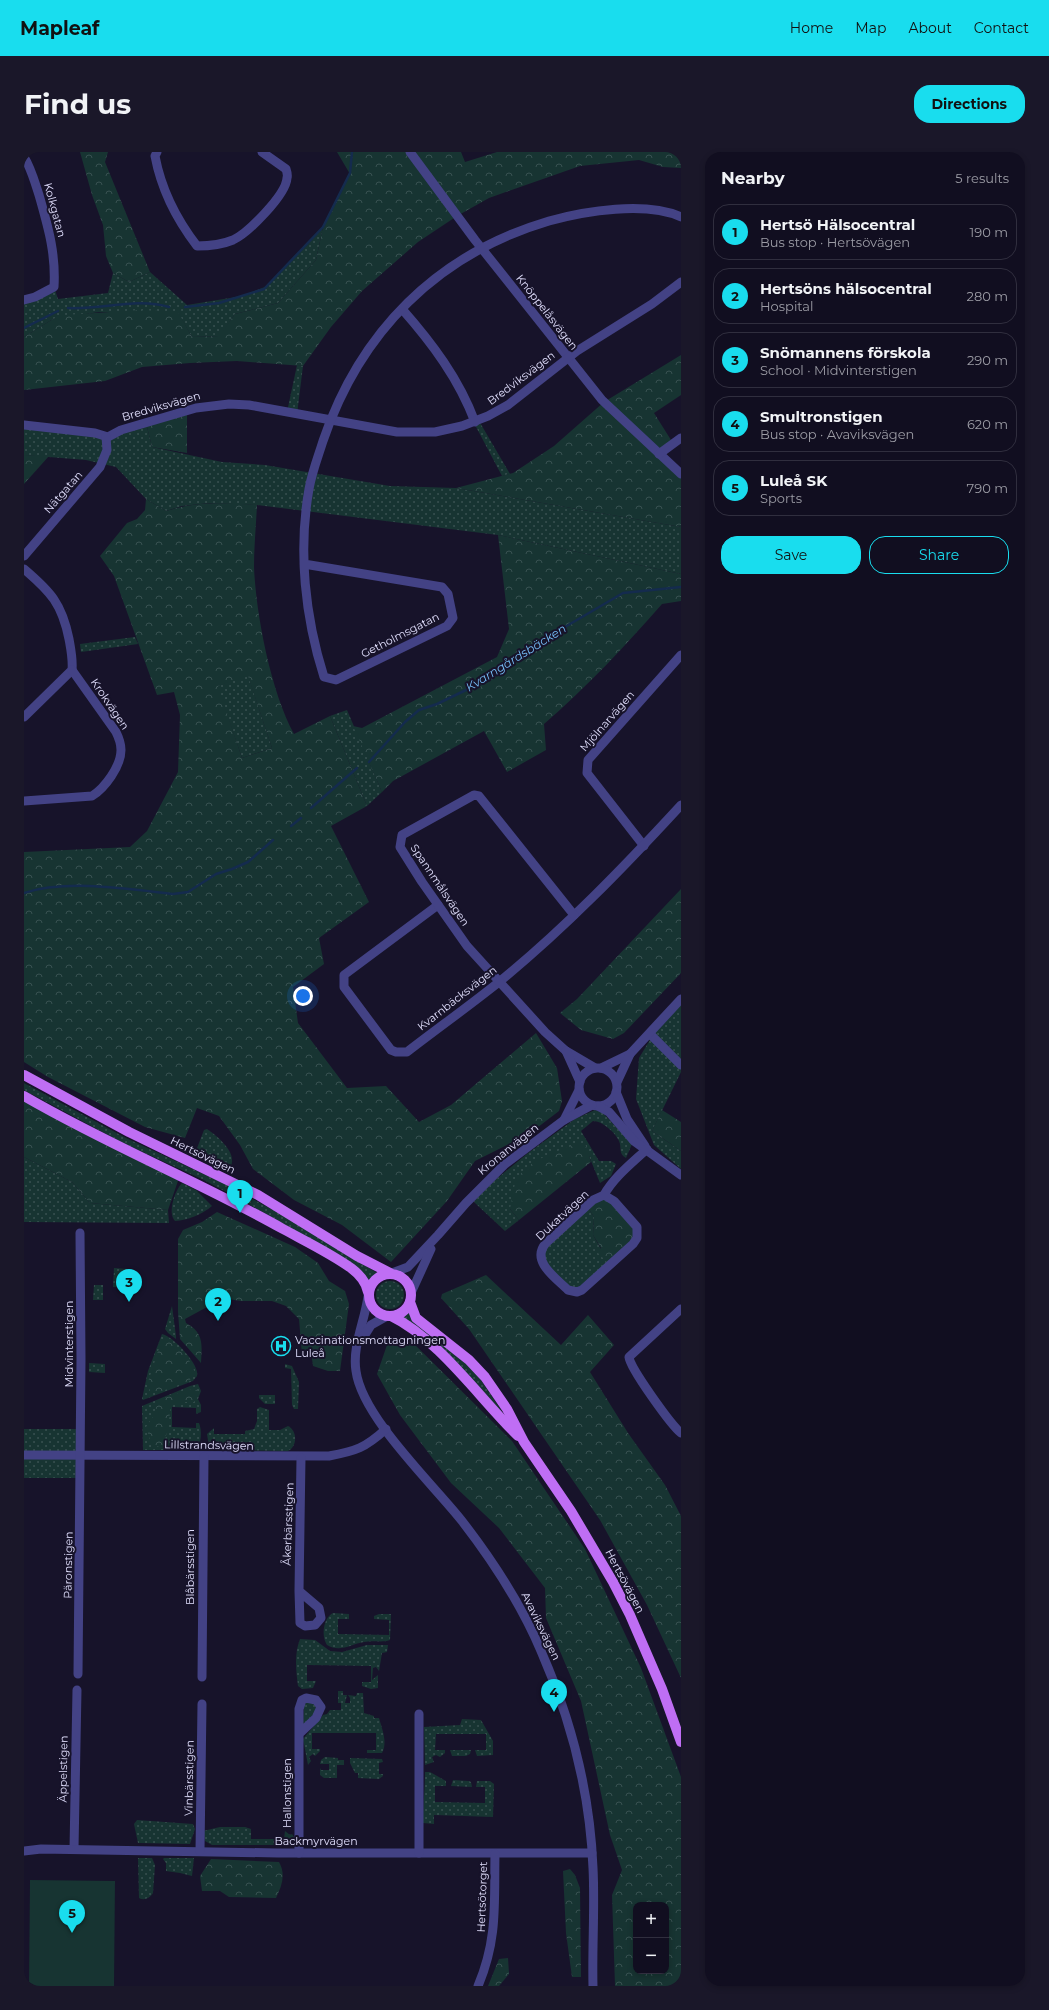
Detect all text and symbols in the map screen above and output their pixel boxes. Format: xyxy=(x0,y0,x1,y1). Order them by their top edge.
text: Mapleaf xyxy=(20,17,99,40)
text: Home xyxy=(790,19,833,37)
text: Map xyxy=(855,19,886,37)
text: About xyxy=(908,19,952,37)
text: Contact xyxy=(974,19,1029,37)
button: Directions xyxy=(914,85,1025,123)
text: Find us xyxy=(24,87,131,121)
text: Nearby xyxy=(721,168,785,188)
text: 5 results xyxy=(955,170,1009,186)
street label: Kolkgatan xyxy=(41,181,69,239)
text: Hertsö Hälsocentral xyxy=(760,215,915,234)
text: 1 xyxy=(732,224,738,240)
text: 190 m xyxy=(970,224,1008,240)
text: Bus stop · Hertsövägen xyxy=(760,234,910,250)
street label: Knöppelåsvägen xyxy=(513,271,581,353)
text: Hertsöns hälsocentral xyxy=(760,279,932,298)
text: 2 xyxy=(731,288,739,304)
text: 280 m xyxy=(967,288,1008,304)
text: Hospital xyxy=(760,298,813,314)
text: Snömannens förskola xyxy=(760,343,931,362)
street label: Bredviksvägen xyxy=(484,348,558,408)
text: 3 xyxy=(731,352,739,368)
text: 290 m xyxy=(967,352,1008,368)
text: School · Midvinterstigen xyxy=(760,362,917,378)
street label: Bredviksvägen xyxy=(120,388,202,424)
text: Smultronstigen xyxy=(760,407,883,426)
text: 4 xyxy=(731,416,739,432)
text: 620 m xyxy=(967,416,1008,432)
text: Bus stop · Avaviksvägen xyxy=(760,426,914,442)
street label: Nätgatan xyxy=(41,468,85,516)
text: Luleå SK xyxy=(760,471,827,490)
text: 5 xyxy=(731,480,739,496)
text: 790 m xyxy=(967,480,1008,496)
text: Sports xyxy=(760,490,802,506)
button: Save xyxy=(721,536,861,574)
button: Share xyxy=(869,536,1009,574)
street label: Getholmsgatan xyxy=(358,609,442,661)
water label: Kvarngårdsbäcken xyxy=(463,621,569,695)
street label: Krokvägen xyxy=(88,676,132,732)
street label: Mjölnarvägen xyxy=(577,688,637,754)
street label: Spannmålsvägen xyxy=(407,841,473,929)
street label: Kvarnbäcksvägen xyxy=(414,963,500,1033)
your location xyxy=(293,986,313,1006)
street label: Kronanvägen xyxy=(475,1120,541,1178)
street label: Hertsövägen xyxy=(168,1133,238,1177)
pin: 1 xyxy=(227,1180,253,1213)
street label: Dukatvägen xyxy=(532,1187,592,1243)
pin: 3 xyxy=(116,1269,142,1302)
pin: 2 xyxy=(205,1288,231,1321)
street label: Midvinterstigen xyxy=(62,1301,76,1387)
place label: Vaccinationsmottagningen Luleå xyxy=(295,1333,445,1360)
hospital icon: Vaccinationsmottagningen Luleå xyxy=(270,1335,292,1357)
street label: Lillstrandsvägen xyxy=(164,1437,254,1453)
street label: Åkerbärsstigen xyxy=(280,1482,296,1566)
street label: Blåbärsstigen xyxy=(183,1529,197,1605)
street label: Päronstigen xyxy=(60,1531,76,1599)
street label: Hertsövägen xyxy=(602,1547,648,1615)
street label: Avaviksvägen xyxy=(518,1590,564,1662)
pin: 4 xyxy=(541,1679,567,1712)
street label: Äppelstigen xyxy=(55,1735,71,1803)
street label: Vinbärsstigen xyxy=(181,1740,197,1816)
street label: Hallonstigen xyxy=(280,1758,294,1828)
street label: Backmyrvägen xyxy=(274,1834,358,1848)
street label: Hertsötorget xyxy=(474,1861,490,1933)
pin: 5 xyxy=(59,1900,85,1933)
map controls xyxy=(633,1902,669,1974)
button: + xyxy=(633,1902,669,1938)
button: − xyxy=(633,1938,669,1974)

